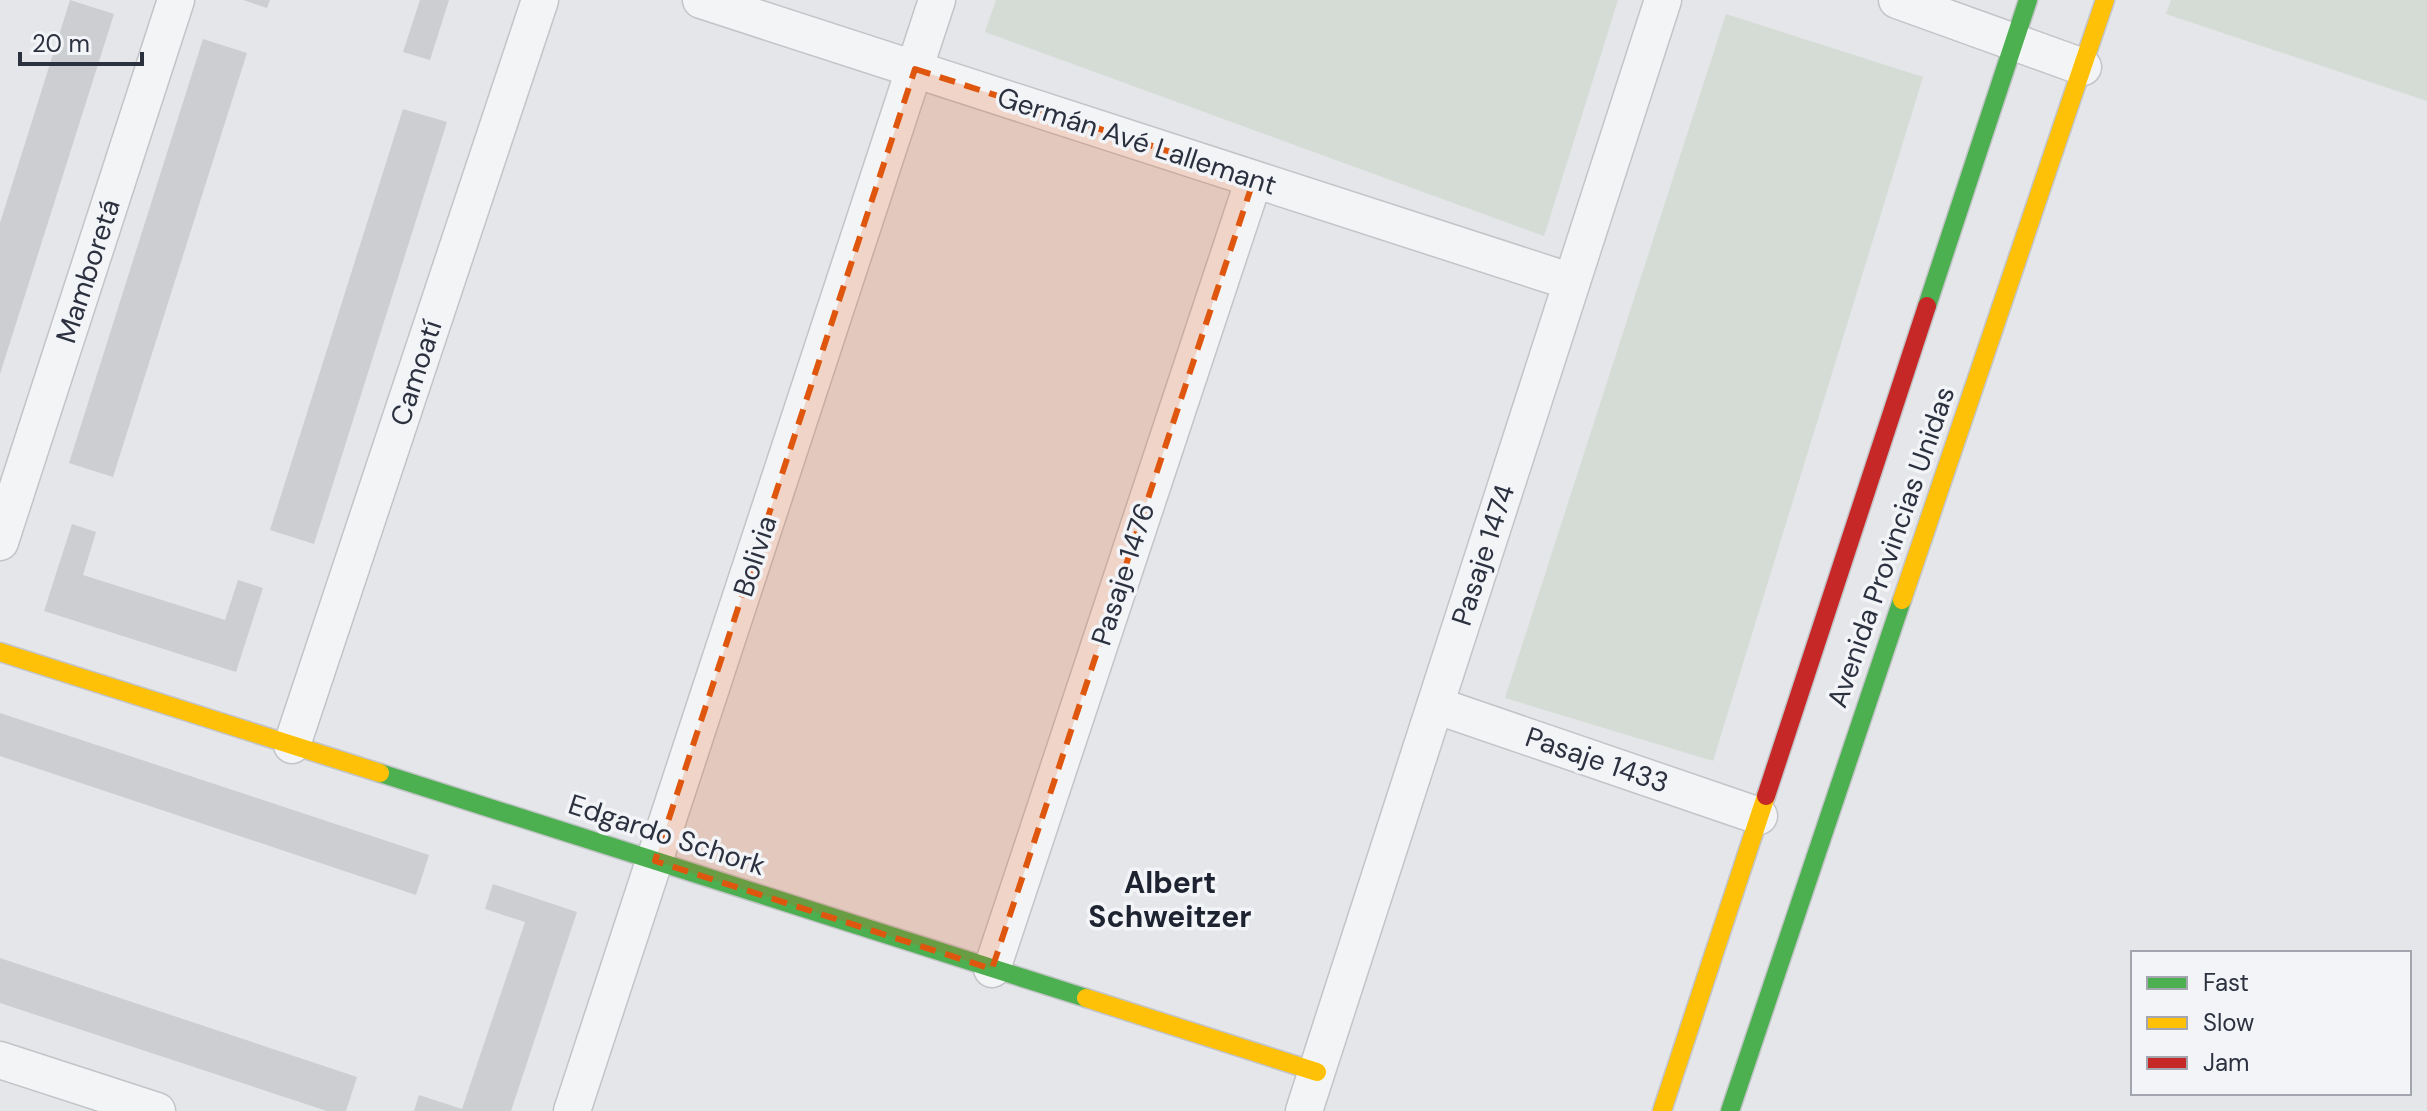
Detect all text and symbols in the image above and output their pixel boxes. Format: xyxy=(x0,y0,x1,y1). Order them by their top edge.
scale bar xyxy=(20,16,142,66)
text: 20 m xyxy=(32,28,90,59)
street label: Germán Avé Lallemant xyxy=(993,78,1281,204)
street label: Mamboretá xyxy=(47,194,129,348)
street label: Camoatí xyxy=(382,315,451,431)
street label: Avenida Provincias Unidas xyxy=(1819,382,1963,712)
street label: Pasaje 1474 xyxy=(1443,480,1523,630)
street label: Pasaje 1476 xyxy=(1083,498,1163,650)
street label: Bolivia xyxy=(725,511,785,601)
street label: Pasaje 1433 xyxy=(1520,718,1674,802)
street label: Edgardo Schork xyxy=(564,786,770,884)
district label: Albert Schweitzer xyxy=(1088,863,1252,936)
legend xyxy=(2131,951,2411,1095)
text: Fast xyxy=(2203,967,2249,998)
text: Slow xyxy=(2203,1007,2254,1038)
text: Jam xyxy=(2203,1047,2249,1078)

